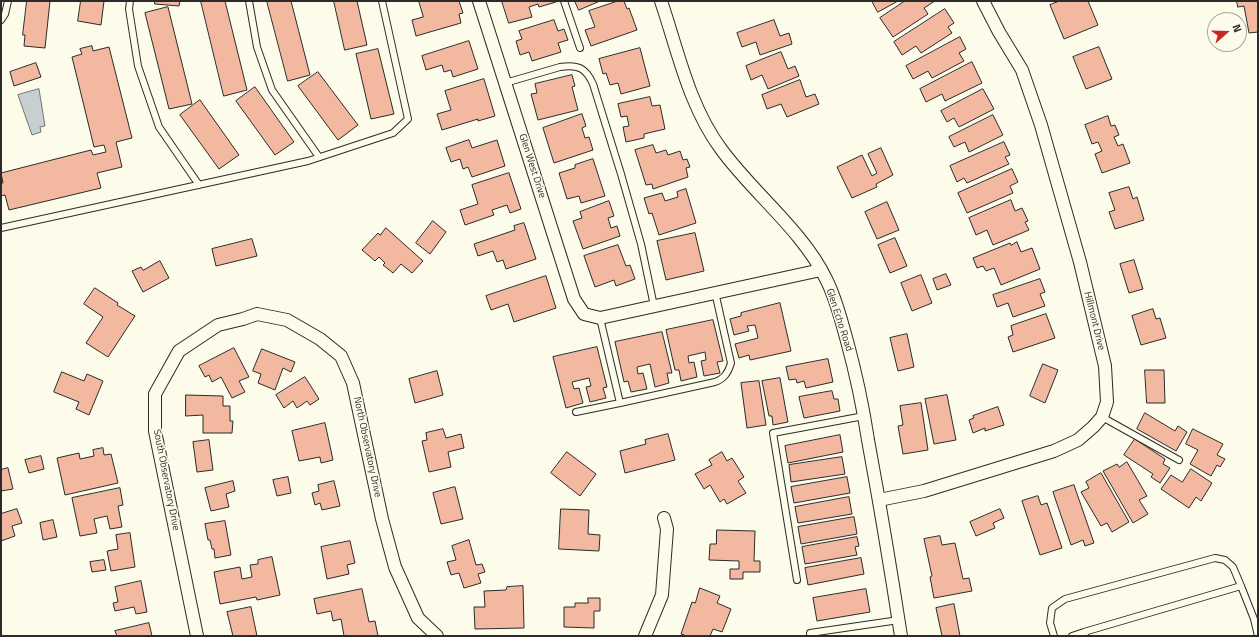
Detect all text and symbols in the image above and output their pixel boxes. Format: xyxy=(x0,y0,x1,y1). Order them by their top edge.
north arrow xyxy=(1207,12,1247,52)
text: N xyxy=(1229,22,1246,35)
street label: Glen West Drive xyxy=(516,132,548,200)
street label: Glen Echo Road xyxy=(823,287,855,353)
street label: Hillmont Drive xyxy=(1081,290,1107,352)
street label: North Observatory Drive xyxy=(350,396,384,498)
street label: South Observatory Drive xyxy=(150,428,182,532)

